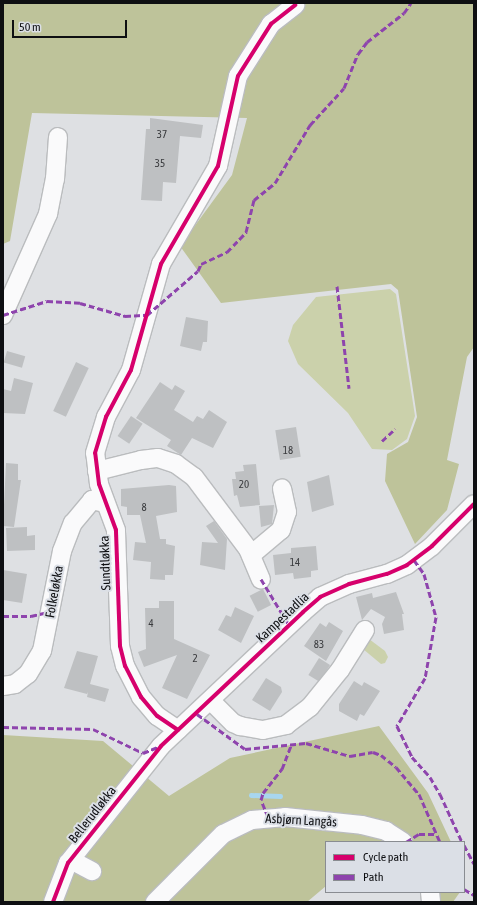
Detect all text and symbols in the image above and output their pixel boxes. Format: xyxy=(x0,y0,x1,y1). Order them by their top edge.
scale bar xyxy=(14,12,129,38)
text: 50 m xyxy=(19,20,41,34)
house number: 37 xyxy=(157,127,167,141)
house number: 35 xyxy=(155,156,165,170)
house number: 18 xyxy=(283,443,293,457)
house number: 20 xyxy=(239,477,249,491)
house number: 8 xyxy=(141,500,147,514)
street label: Sundtløkka xyxy=(97,535,115,591)
house number: 14 xyxy=(290,555,300,569)
street label: Folkeløkka xyxy=(43,565,67,619)
street label: Kampestadlia xyxy=(253,590,313,646)
house number: 4 xyxy=(148,616,154,630)
house number: 83 xyxy=(314,637,324,651)
house number: 2 xyxy=(192,651,198,665)
street label: Bellerudløkka xyxy=(66,783,120,847)
street label: Asbjørn Langås xyxy=(265,811,337,831)
legend xyxy=(325,841,465,893)
text: Cycle path xyxy=(363,850,408,864)
text: Path xyxy=(363,870,384,884)

